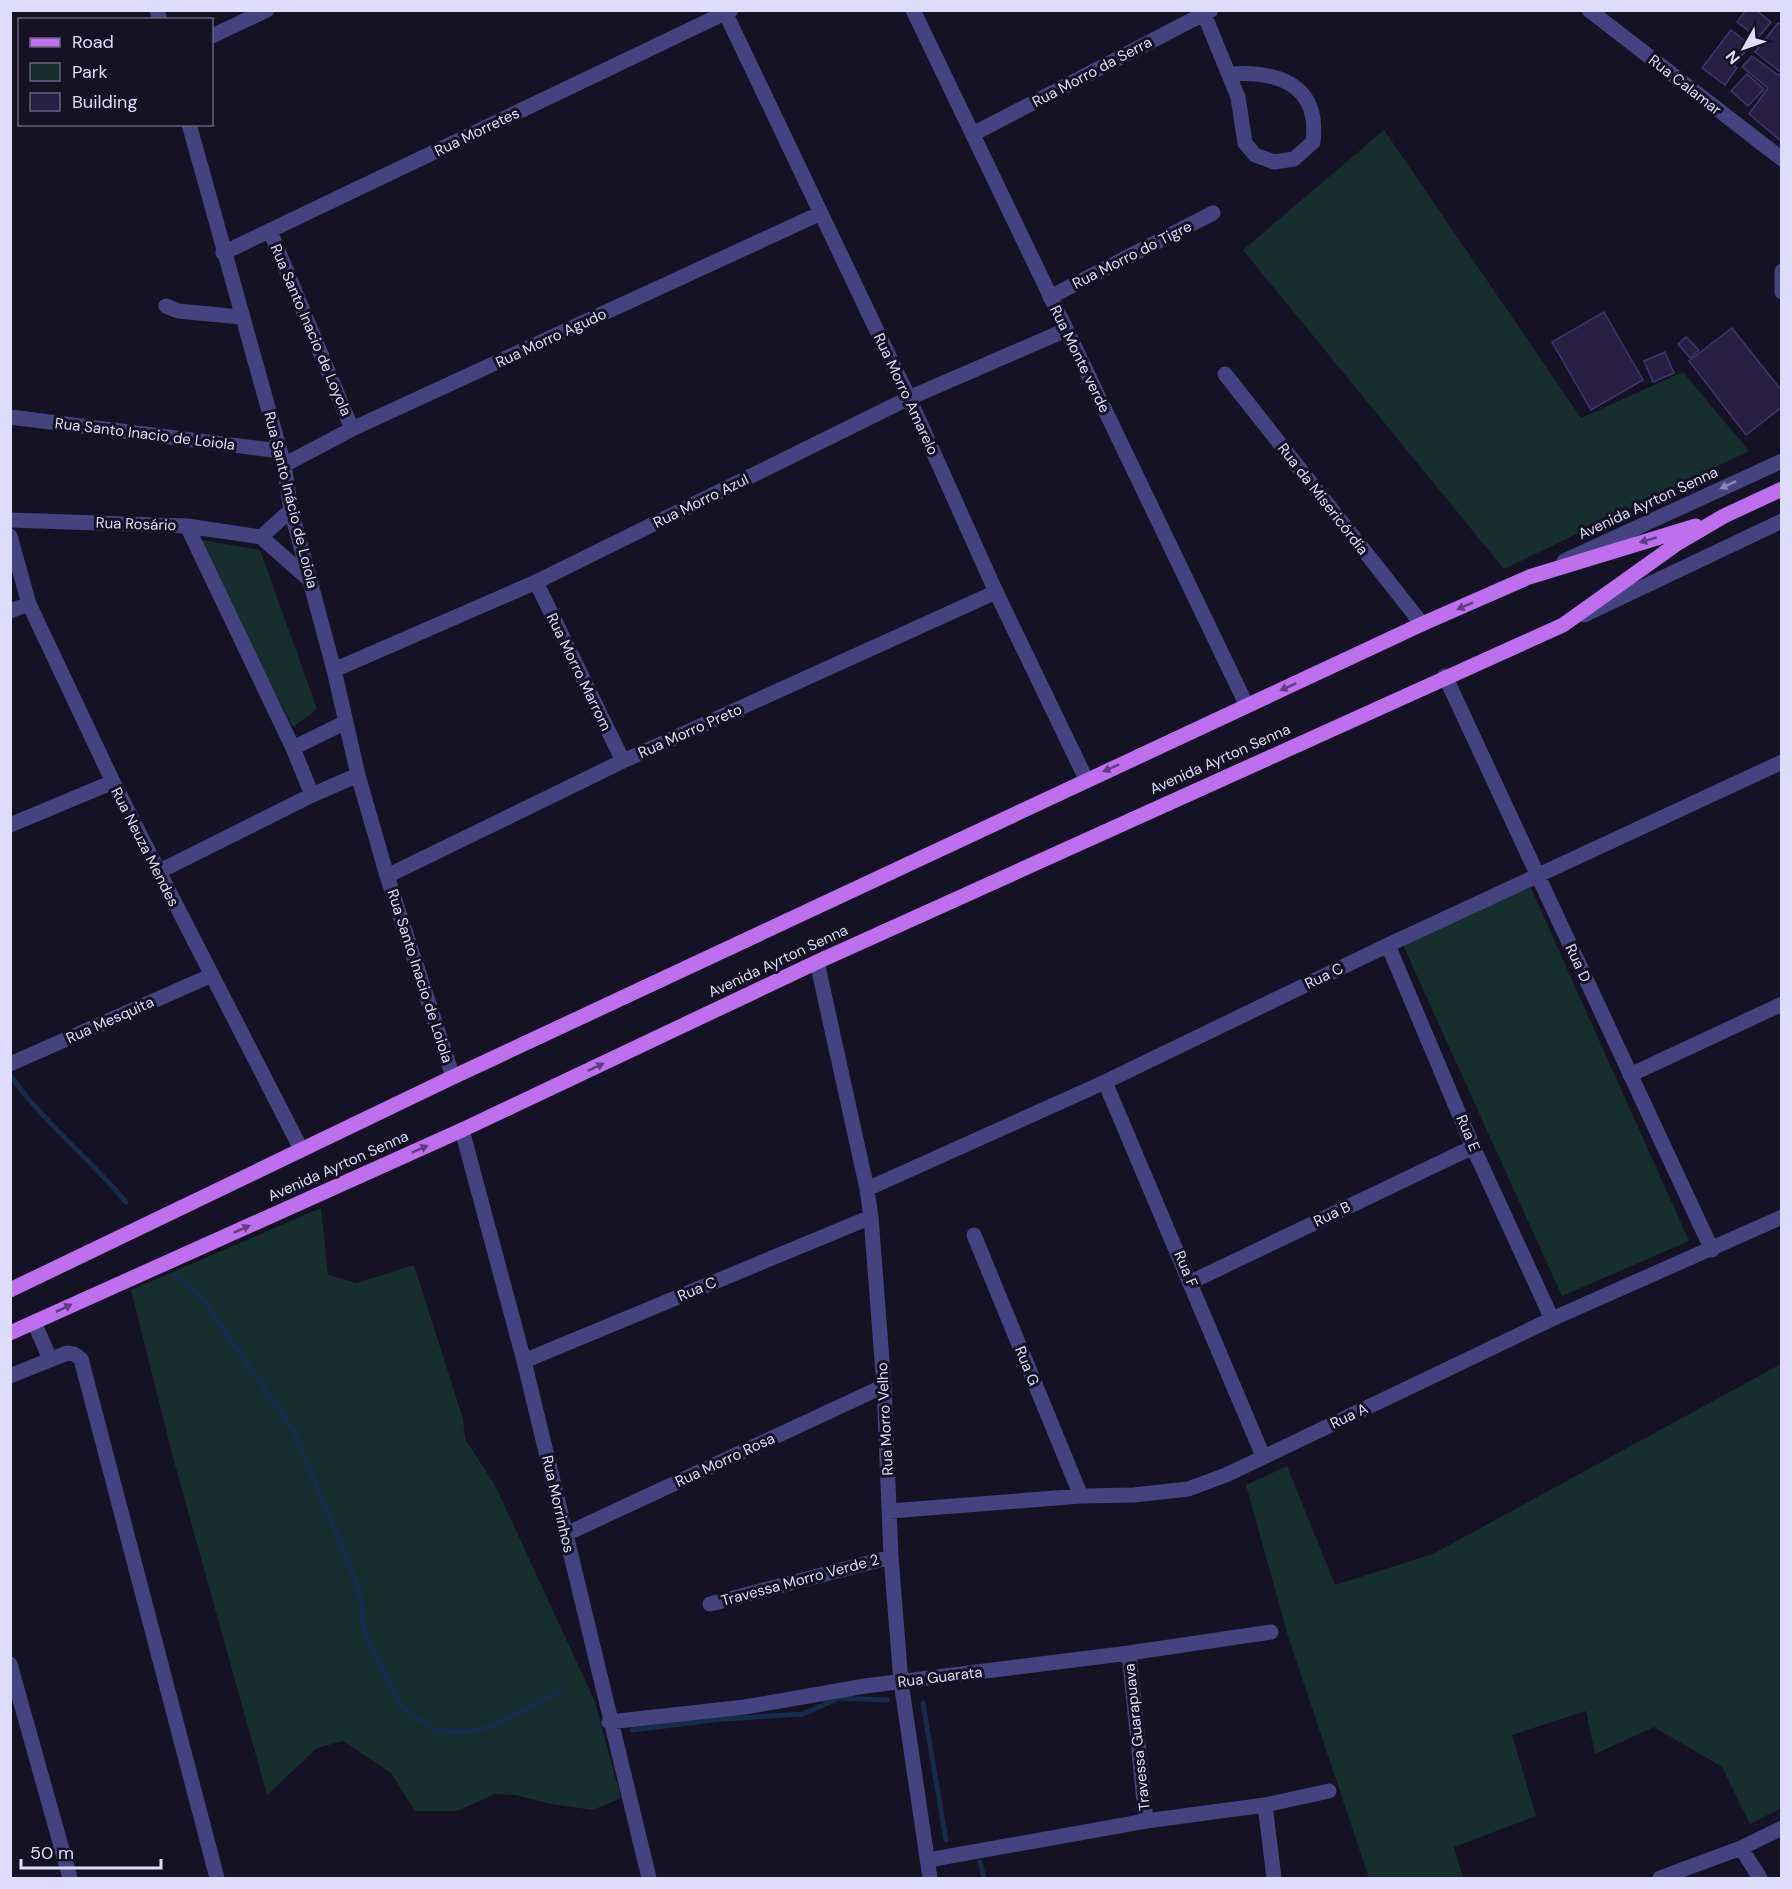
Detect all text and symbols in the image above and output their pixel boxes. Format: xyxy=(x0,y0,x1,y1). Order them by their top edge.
legend xyxy=(18,18,213,126)
north arrow xyxy=(1714,18,1774,78)
text: Road xyxy=(72,30,114,54)
street label: Rua Morro da Serra xyxy=(1029,32,1155,112)
text: N xyxy=(1721,46,1745,69)
street label: Rua Calamar xyxy=(1645,50,1726,120)
text: Park xyxy=(72,60,108,84)
text: Building xyxy=(72,90,137,114)
street label: Rua Morretes xyxy=(431,103,523,161)
street label: Rua Morro do Tigre xyxy=(1069,216,1195,294)
street label: Rua Santo Inacio de Loyola xyxy=(266,241,356,419)
street label: Rua Monte verde xyxy=(1045,302,1115,416)
street label: Rua Morro Agudo xyxy=(492,304,610,372)
street label: Rua Morro Amarelo xyxy=(869,330,943,458)
street label: Rua Santo Inácio de Loiola xyxy=(259,410,323,590)
street label: Rua Santo Inacio de Loiola xyxy=(54,413,236,455)
street label: Rua da Misericórdia xyxy=(1273,439,1373,559)
street label: Avenida Ayrton Senna xyxy=(1575,462,1721,544)
street label: Rua Morro Azul xyxy=(650,469,752,533)
one-way arrow xyxy=(1720,481,1737,490)
street label: Rua Rosário xyxy=(95,513,177,535)
one-way arrow xyxy=(1639,536,1657,545)
one-way arrow xyxy=(1456,601,1474,611)
street label: Rua Morro Marrom xyxy=(542,610,616,734)
one-way arrow xyxy=(1280,683,1297,692)
street label: Rua Morro Preto xyxy=(635,699,745,763)
street label: Avenida Ayrton Senna xyxy=(1147,719,1293,799)
one-way arrow xyxy=(1101,763,1119,773)
street label: Rua Neuza Mendes xyxy=(106,784,184,910)
street label: Rua Santo Inacio de Loiola xyxy=(382,887,458,1065)
street label: Avenida Ayrton Senna xyxy=(705,920,851,1002)
street label: Rua D xyxy=(1560,941,1596,985)
street label: Rua C xyxy=(1301,958,1347,994)
street label: Rua Mesquita xyxy=(63,992,157,1048)
one-way arrow xyxy=(588,1062,605,1071)
street label: Rua E xyxy=(1451,1112,1485,1154)
street label: Avenida Ayrton Senna xyxy=(265,1126,411,1206)
one-way arrow xyxy=(411,1144,429,1154)
street label: Rua B xyxy=(1310,1197,1354,1231)
one-way arrow xyxy=(233,1224,251,1234)
street label: Rua F xyxy=(1169,1248,1203,1290)
street label: Rua C xyxy=(674,1272,720,1306)
one-way arrow xyxy=(55,1303,72,1312)
street label: Rua G xyxy=(1010,1343,1044,1389)
street label: Rua Morro Velho xyxy=(872,1362,898,1476)
street label: Rua A xyxy=(1327,1399,1371,1433)
street label: Rua Morro Rosa xyxy=(672,1428,778,1492)
street label: Rua Morrinhos xyxy=(537,1453,579,1555)
street label: Travessa Morro Verde 2 xyxy=(719,1549,881,1611)
street label: Rua Guarata xyxy=(896,1662,984,1692)
street label: Travessa Guarapuava xyxy=(1119,1663,1155,1811)
scale bar xyxy=(21,1832,160,1870)
text: 50 m xyxy=(30,1841,74,1865)

